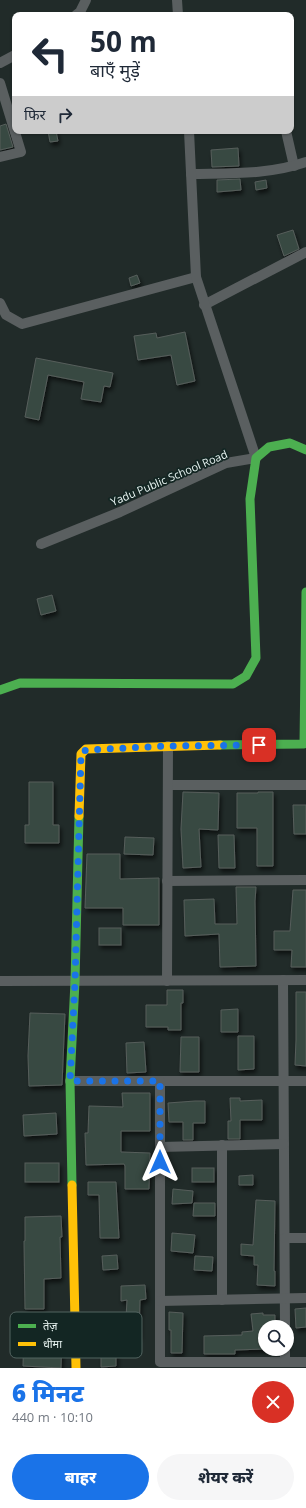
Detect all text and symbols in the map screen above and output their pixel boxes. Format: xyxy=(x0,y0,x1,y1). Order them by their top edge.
text: 50 m xyxy=(90,22,157,60)
icon: left xyxy=(24,28,76,80)
text: बाएँ मुड़ें xyxy=(90,58,140,82)
text: फिर xyxy=(24,104,46,124)
icon: right xyxy=(54,104,76,126)
street label: Yadu Public School Road xyxy=(108,446,230,509)
pin xyxy=(242,728,276,762)
icon: arrive xyxy=(248,734,270,756)
position arrow xyxy=(139,1141,181,1183)
legend xyxy=(10,1312,142,1358)
text: तेज़ xyxy=(43,1318,58,1333)
map controls xyxy=(258,1320,294,1356)
button: search xyxy=(258,1320,294,1356)
text: धीमा xyxy=(43,1336,62,1351)
text: 6 मिनट xyxy=(12,1376,84,1409)
button: close xyxy=(252,1381,294,1423)
text: 440 m · 10:10 xyxy=(12,1408,93,1426)
button: बाहर xyxy=(12,1454,149,1500)
button: शेयर करें xyxy=(157,1454,294,1500)

